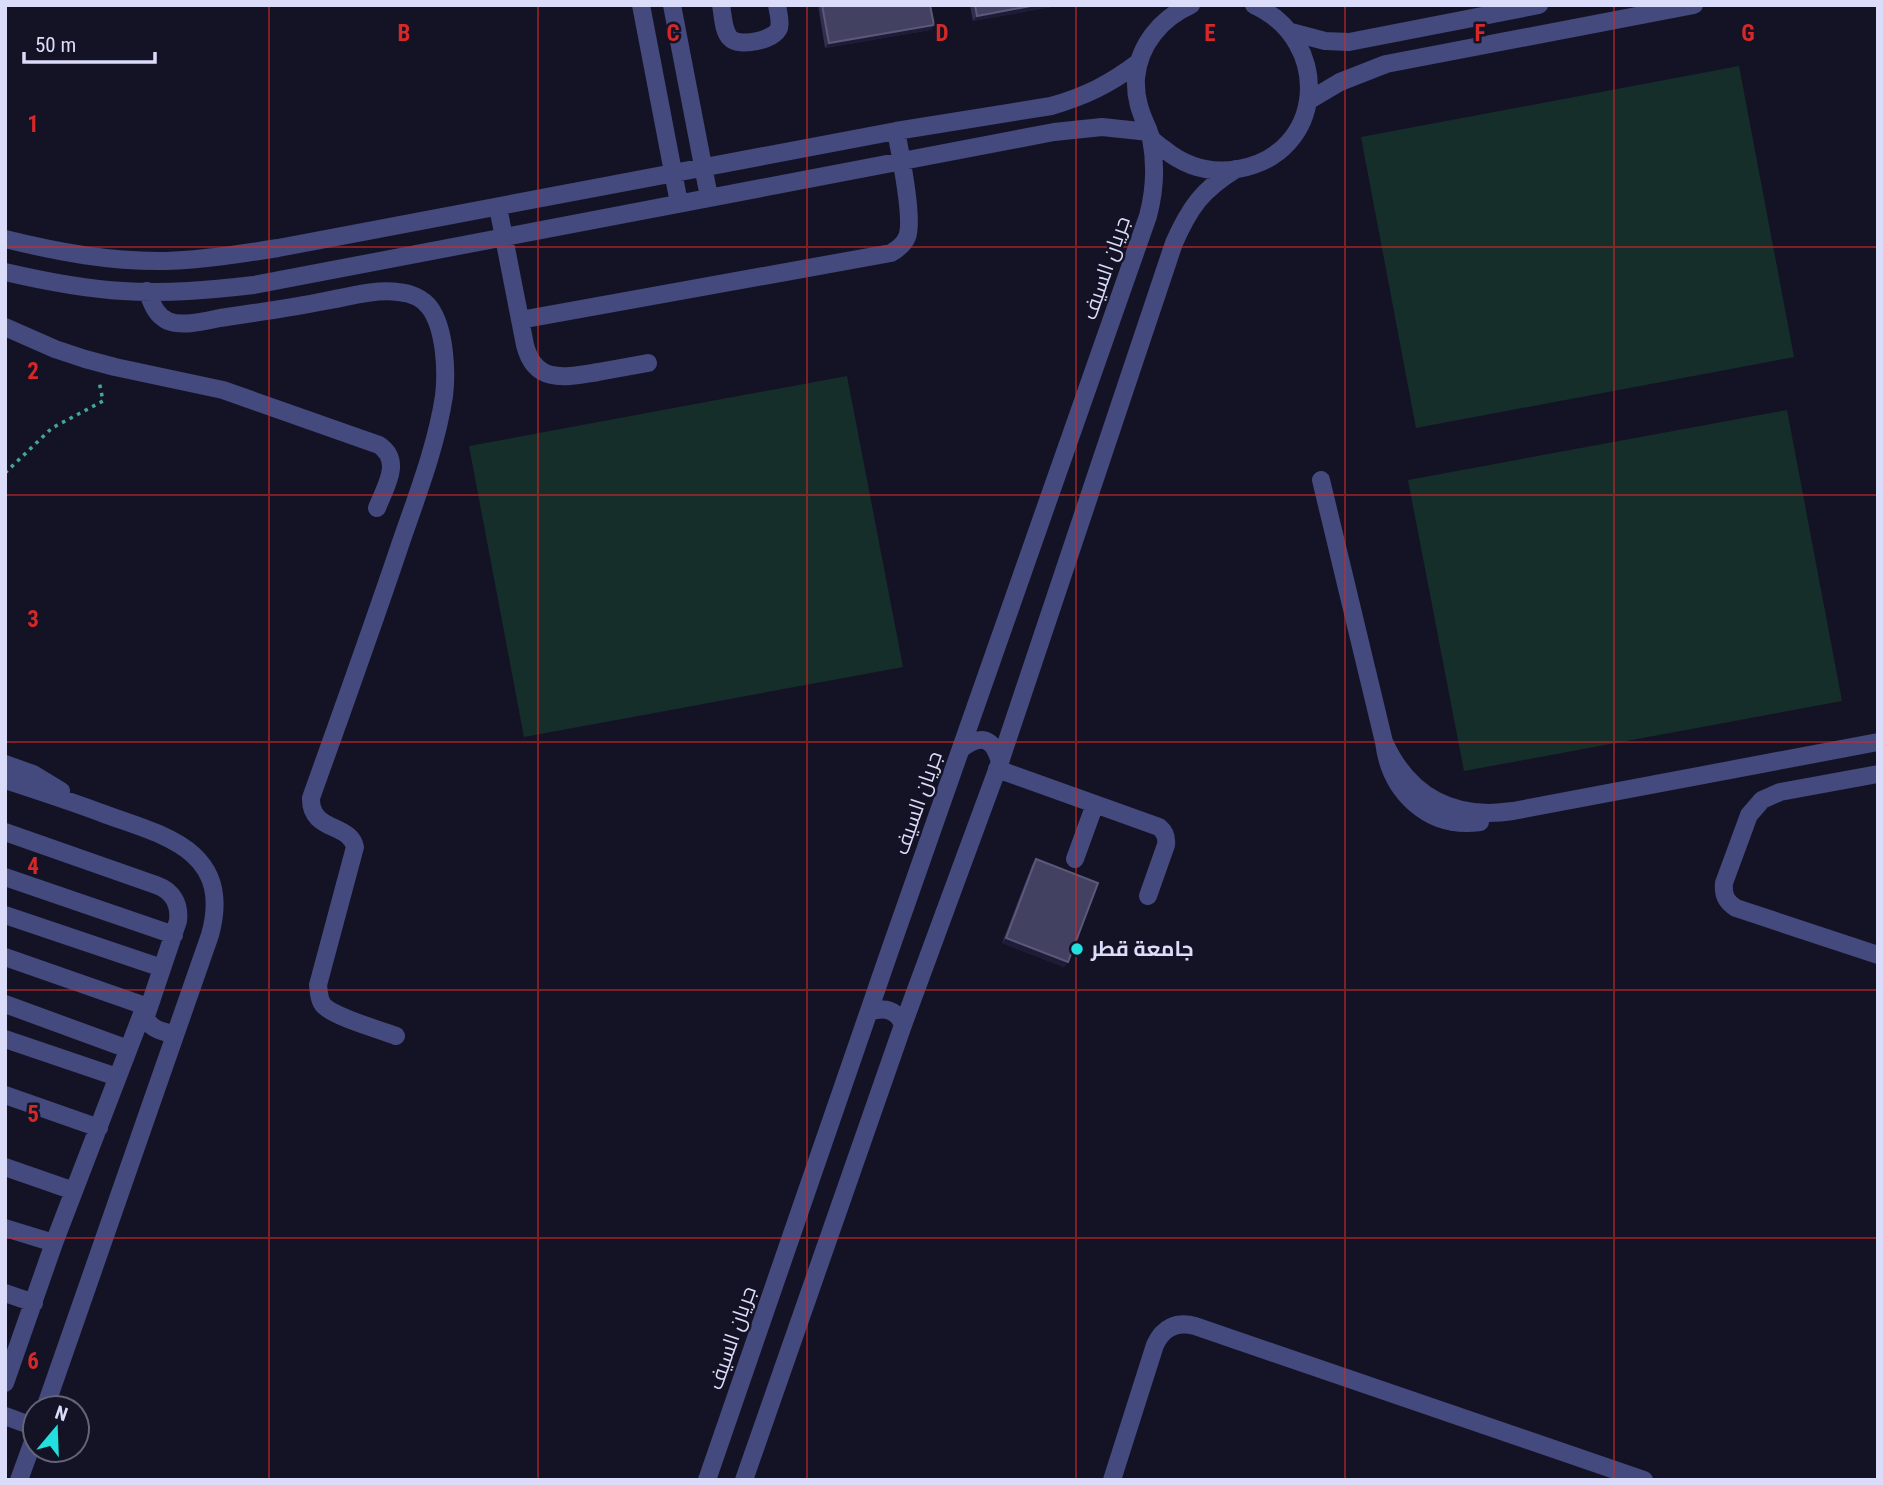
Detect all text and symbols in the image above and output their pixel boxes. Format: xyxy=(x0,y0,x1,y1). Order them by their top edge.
text: B xyxy=(398,20,410,47)
text: C xyxy=(666,20,680,47)
text: D xyxy=(936,20,949,47)
text: E xyxy=(1204,20,1216,47)
text: F xyxy=(1475,20,1486,47)
text: G xyxy=(1741,20,1755,47)
scale bar xyxy=(24,21,156,65)
text: 50 m xyxy=(35,33,76,57)
text: 1 xyxy=(27,111,39,138)
street label: جريان السيف xyxy=(1077,213,1136,323)
text: 2 xyxy=(27,358,39,385)
text: 3 xyxy=(27,606,39,633)
street label: جريان السيف xyxy=(889,748,948,858)
text: 4 xyxy=(27,853,39,880)
place label: جامعة قطر xyxy=(1090,937,1194,961)
marker: جامعة قطر xyxy=(1069,941,1085,957)
text: 5 xyxy=(27,1101,39,1128)
street label: جريان السيف xyxy=(703,1283,762,1393)
text: 6 xyxy=(27,1348,39,1375)
north arrow xyxy=(21,1394,91,1464)
text: N xyxy=(52,1401,71,1426)

